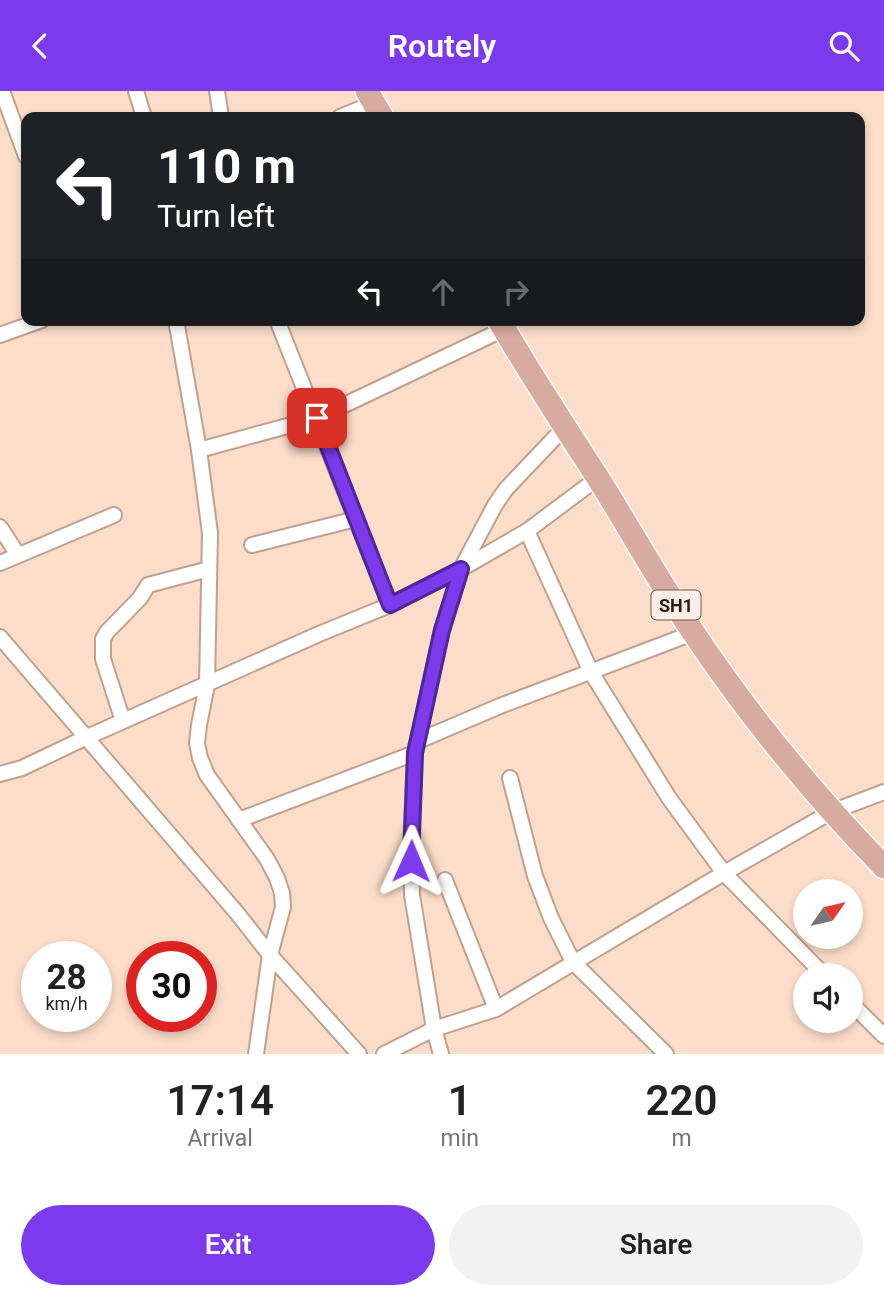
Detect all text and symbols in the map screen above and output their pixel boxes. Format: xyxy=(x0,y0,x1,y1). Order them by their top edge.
icon: back xyxy=(21,27,59,65)
text: Routely xyxy=(388,27,496,65)
icon: search xyxy=(825,27,863,65)
text: 110 m xyxy=(157,138,296,195)
icon: left xyxy=(42,140,133,231)
text: Turn left xyxy=(157,197,275,235)
icon: left xyxy=(351,273,389,311)
icon: ahead xyxy=(424,273,462,311)
icon: right xyxy=(497,273,535,311)
pin xyxy=(287,388,347,448)
icon: arrive xyxy=(298,399,336,437)
road number: SH1 xyxy=(652,591,700,619)
position arrow xyxy=(374,824,448,898)
north arrow xyxy=(793,879,863,949)
map controls xyxy=(793,879,863,1033)
speed limit sign: 30 xyxy=(126,941,217,1032)
text: 28 xyxy=(46,957,87,998)
button: sound xyxy=(793,963,863,1033)
text: km/h xyxy=(45,993,88,1014)
text: 17:14 xyxy=(167,1076,274,1125)
text: 1 xyxy=(448,1076,472,1125)
text: 220 xyxy=(645,1076,717,1125)
text: Arrival xyxy=(188,1125,253,1152)
text: min xyxy=(440,1125,479,1152)
text: m xyxy=(671,1125,692,1152)
button: Exit xyxy=(21,1205,435,1285)
button: Share xyxy=(449,1205,863,1285)

